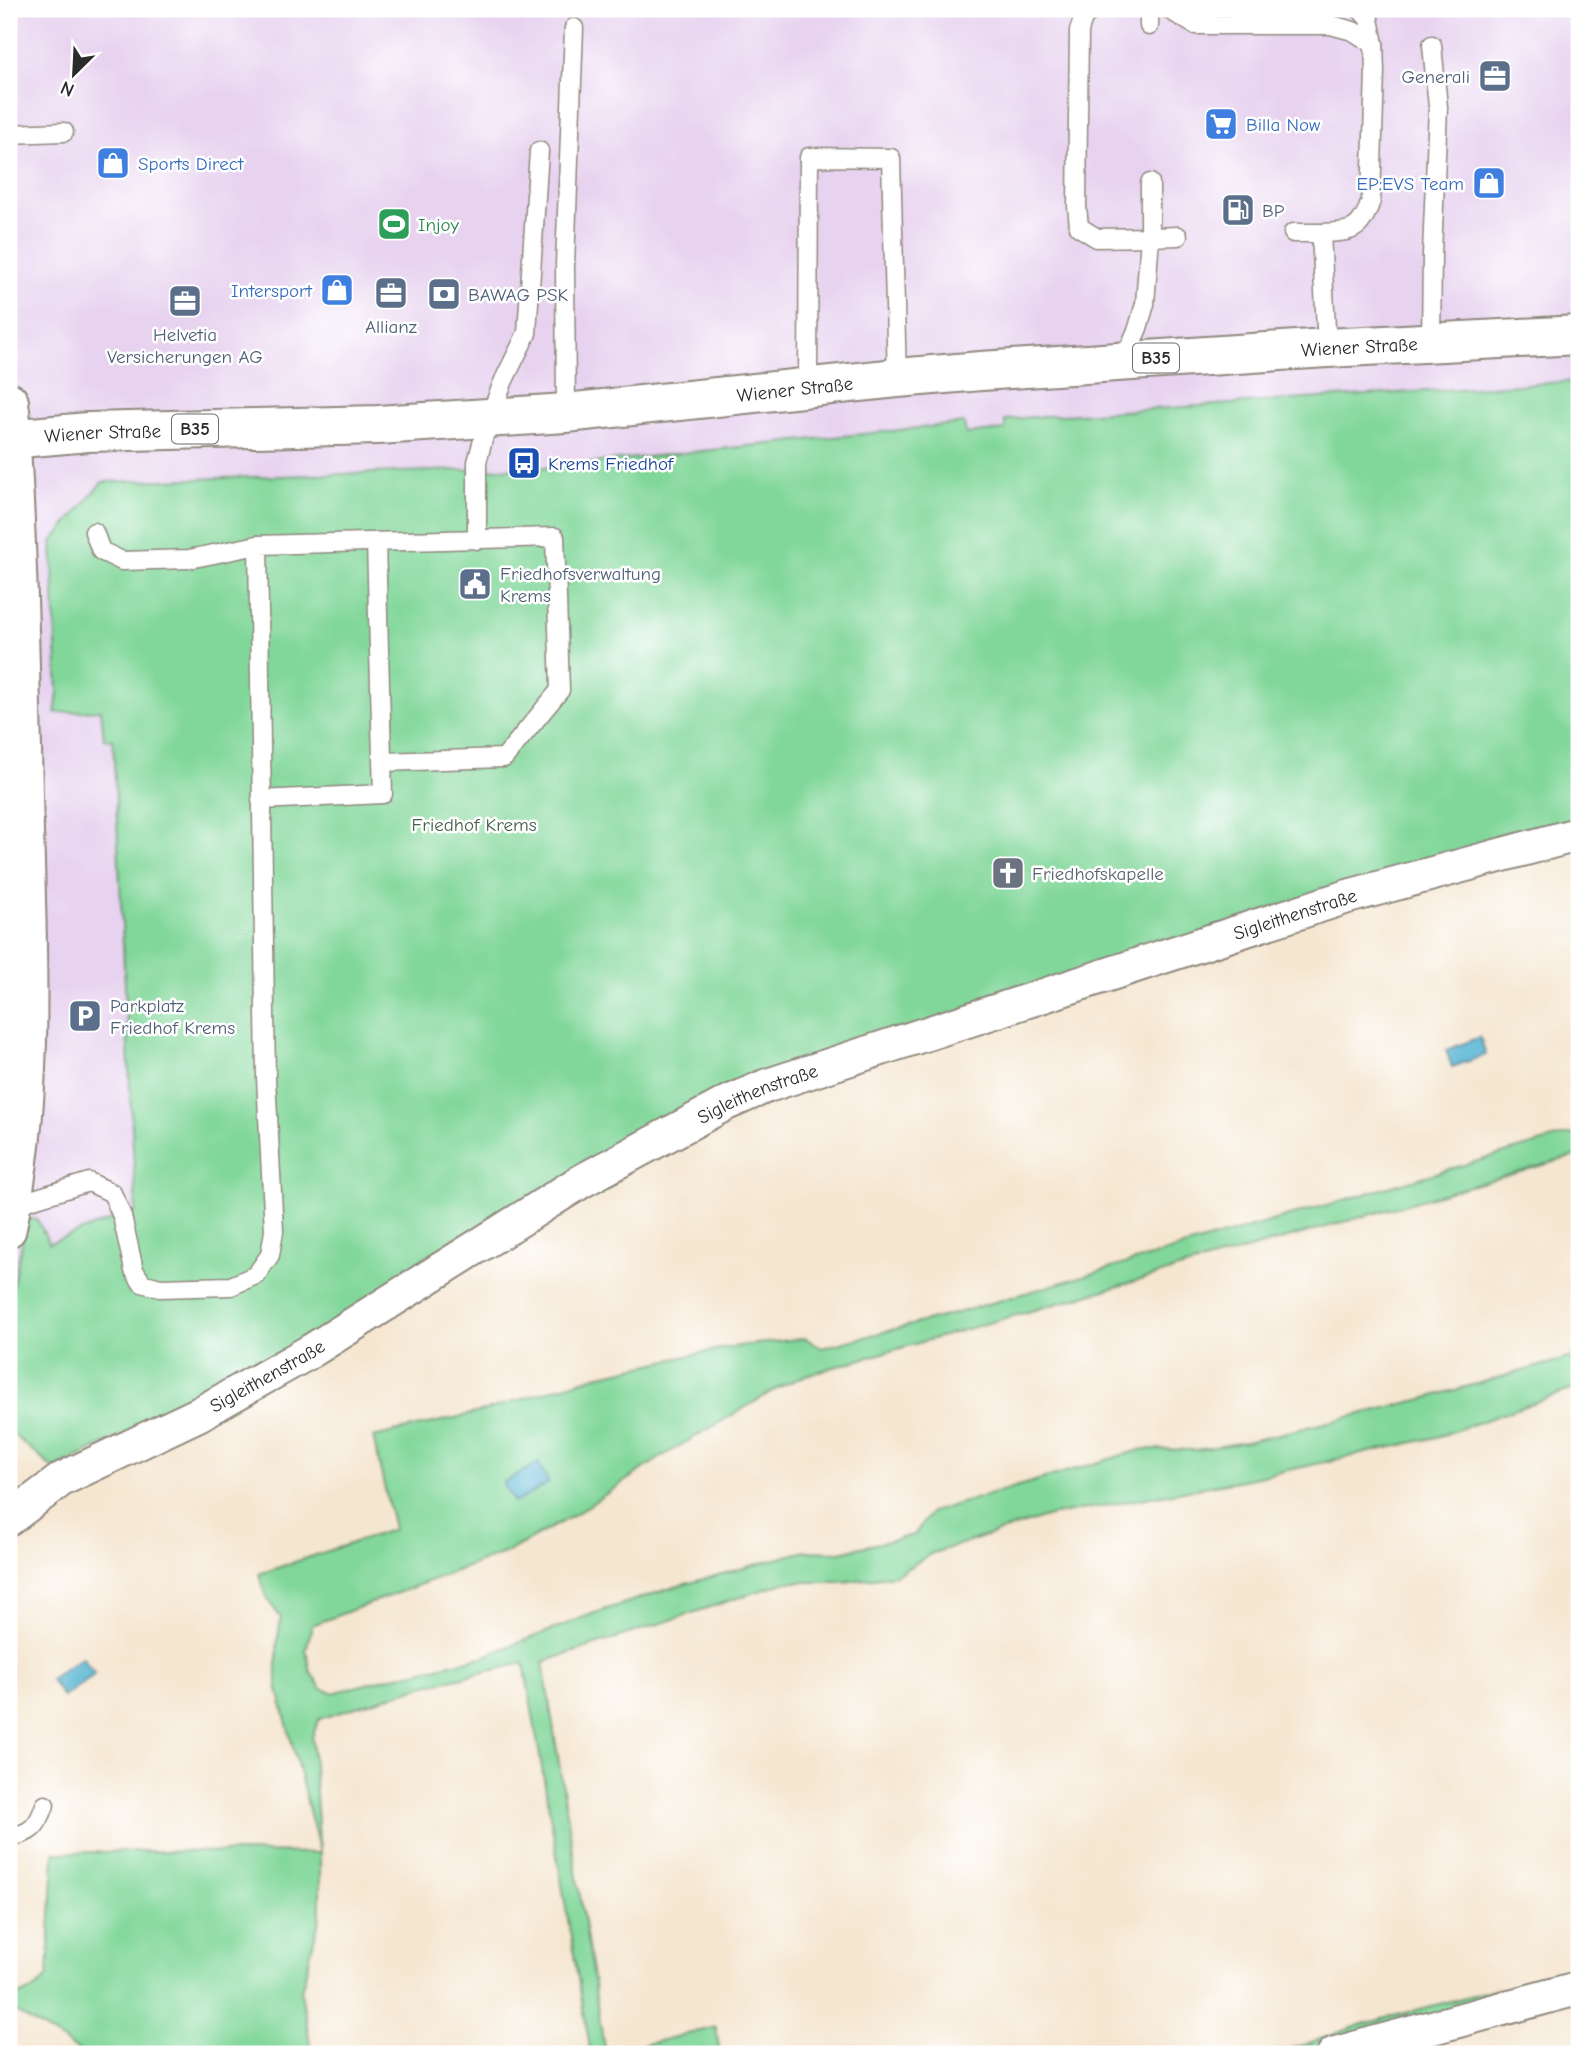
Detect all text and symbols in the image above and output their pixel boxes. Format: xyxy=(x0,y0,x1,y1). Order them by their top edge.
north arrow xyxy=(38,38,108,108)
office icon: Generali xyxy=(1476,57,1514,95)
place label: Generali xyxy=(1401,66,1470,88)
text: N xyxy=(57,76,78,101)
supermarket icon: Billa Now xyxy=(1202,105,1240,143)
place label: Billa Now xyxy=(1246,114,1321,136)
shop icon: Sports Direct xyxy=(94,144,132,182)
place label: Sports Direct xyxy=(138,153,244,175)
shop icon: EP:EVS Team xyxy=(1470,164,1508,202)
place label: EP:EVS Team xyxy=(1357,173,1464,195)
fuel station icon: BP xyxy=(1219,191,1257,229)
place label: BP xyxy=(1262,200,1285,222)
sports icon: Injoy xyxy=(375,205,413,243)
place label: Injoy xyxy=(418,214,459,236)
shop icon: Intersport xyxy=(318,271,356,309)
office icon: Allianz xyxy=(372,274,410,312)
bank icon: BAWAG PSK xyxy=(425,275,463,313)
place label: Intersport xyxy=(231,280,313,302)
office icon: Helvetia Versicherungen AG xyxy=(166,282,204,320)
place label: BAWAG PSK xyxy=(468,284,568,306)
place label: Allianz xyxy=(365,316,417,338)
place label: Helvetia Versicherungen AG xyxy=(107,324,263,368)
street label: Wiener Straße xyxy=(1300,333,1418,362)
road number: B35 xyxy=(1133,344,1179,372)
street label: Wiener Straße xyxy=(736,373,854,407)
road number: B35 xyxy=(172,414,218,444)
street label: Wiener Straße xyxy=(44,420,161,448)
bus stop icon: Krems Friedhof xyxy=(505,444,543,482)
place label: Krems Friedhof xyxy=(548,453,675,475)
place label: Friedhofsverwaltung Krems xyxy=(500,563,661,607)
public building icon: Friedhofsverwaltung Krems xyxy=(456,565,494,603)
park label: Friedhof Krems xyxy=(411,814,537,836)
church icon: Friedhofskapelle xyxy=(989,854,1027,892)
place label: Friedhofskapelle xyxy=(1032,863,1164,885)
street label: Sigleithenstraße xyxy=(1231,885,1359,945)
place label: Parkplatz Friedhof Krems xyxy=(110,995,235,1039)
parking icon: Parkplatz Friedhof Krems xyxy=(66,997,104,1035)
street label: Sigleithenstraße xyxy=(694,1060,821,1129)
street label: Sigleithenstraße xyxy=(206,1335,329,1418)

